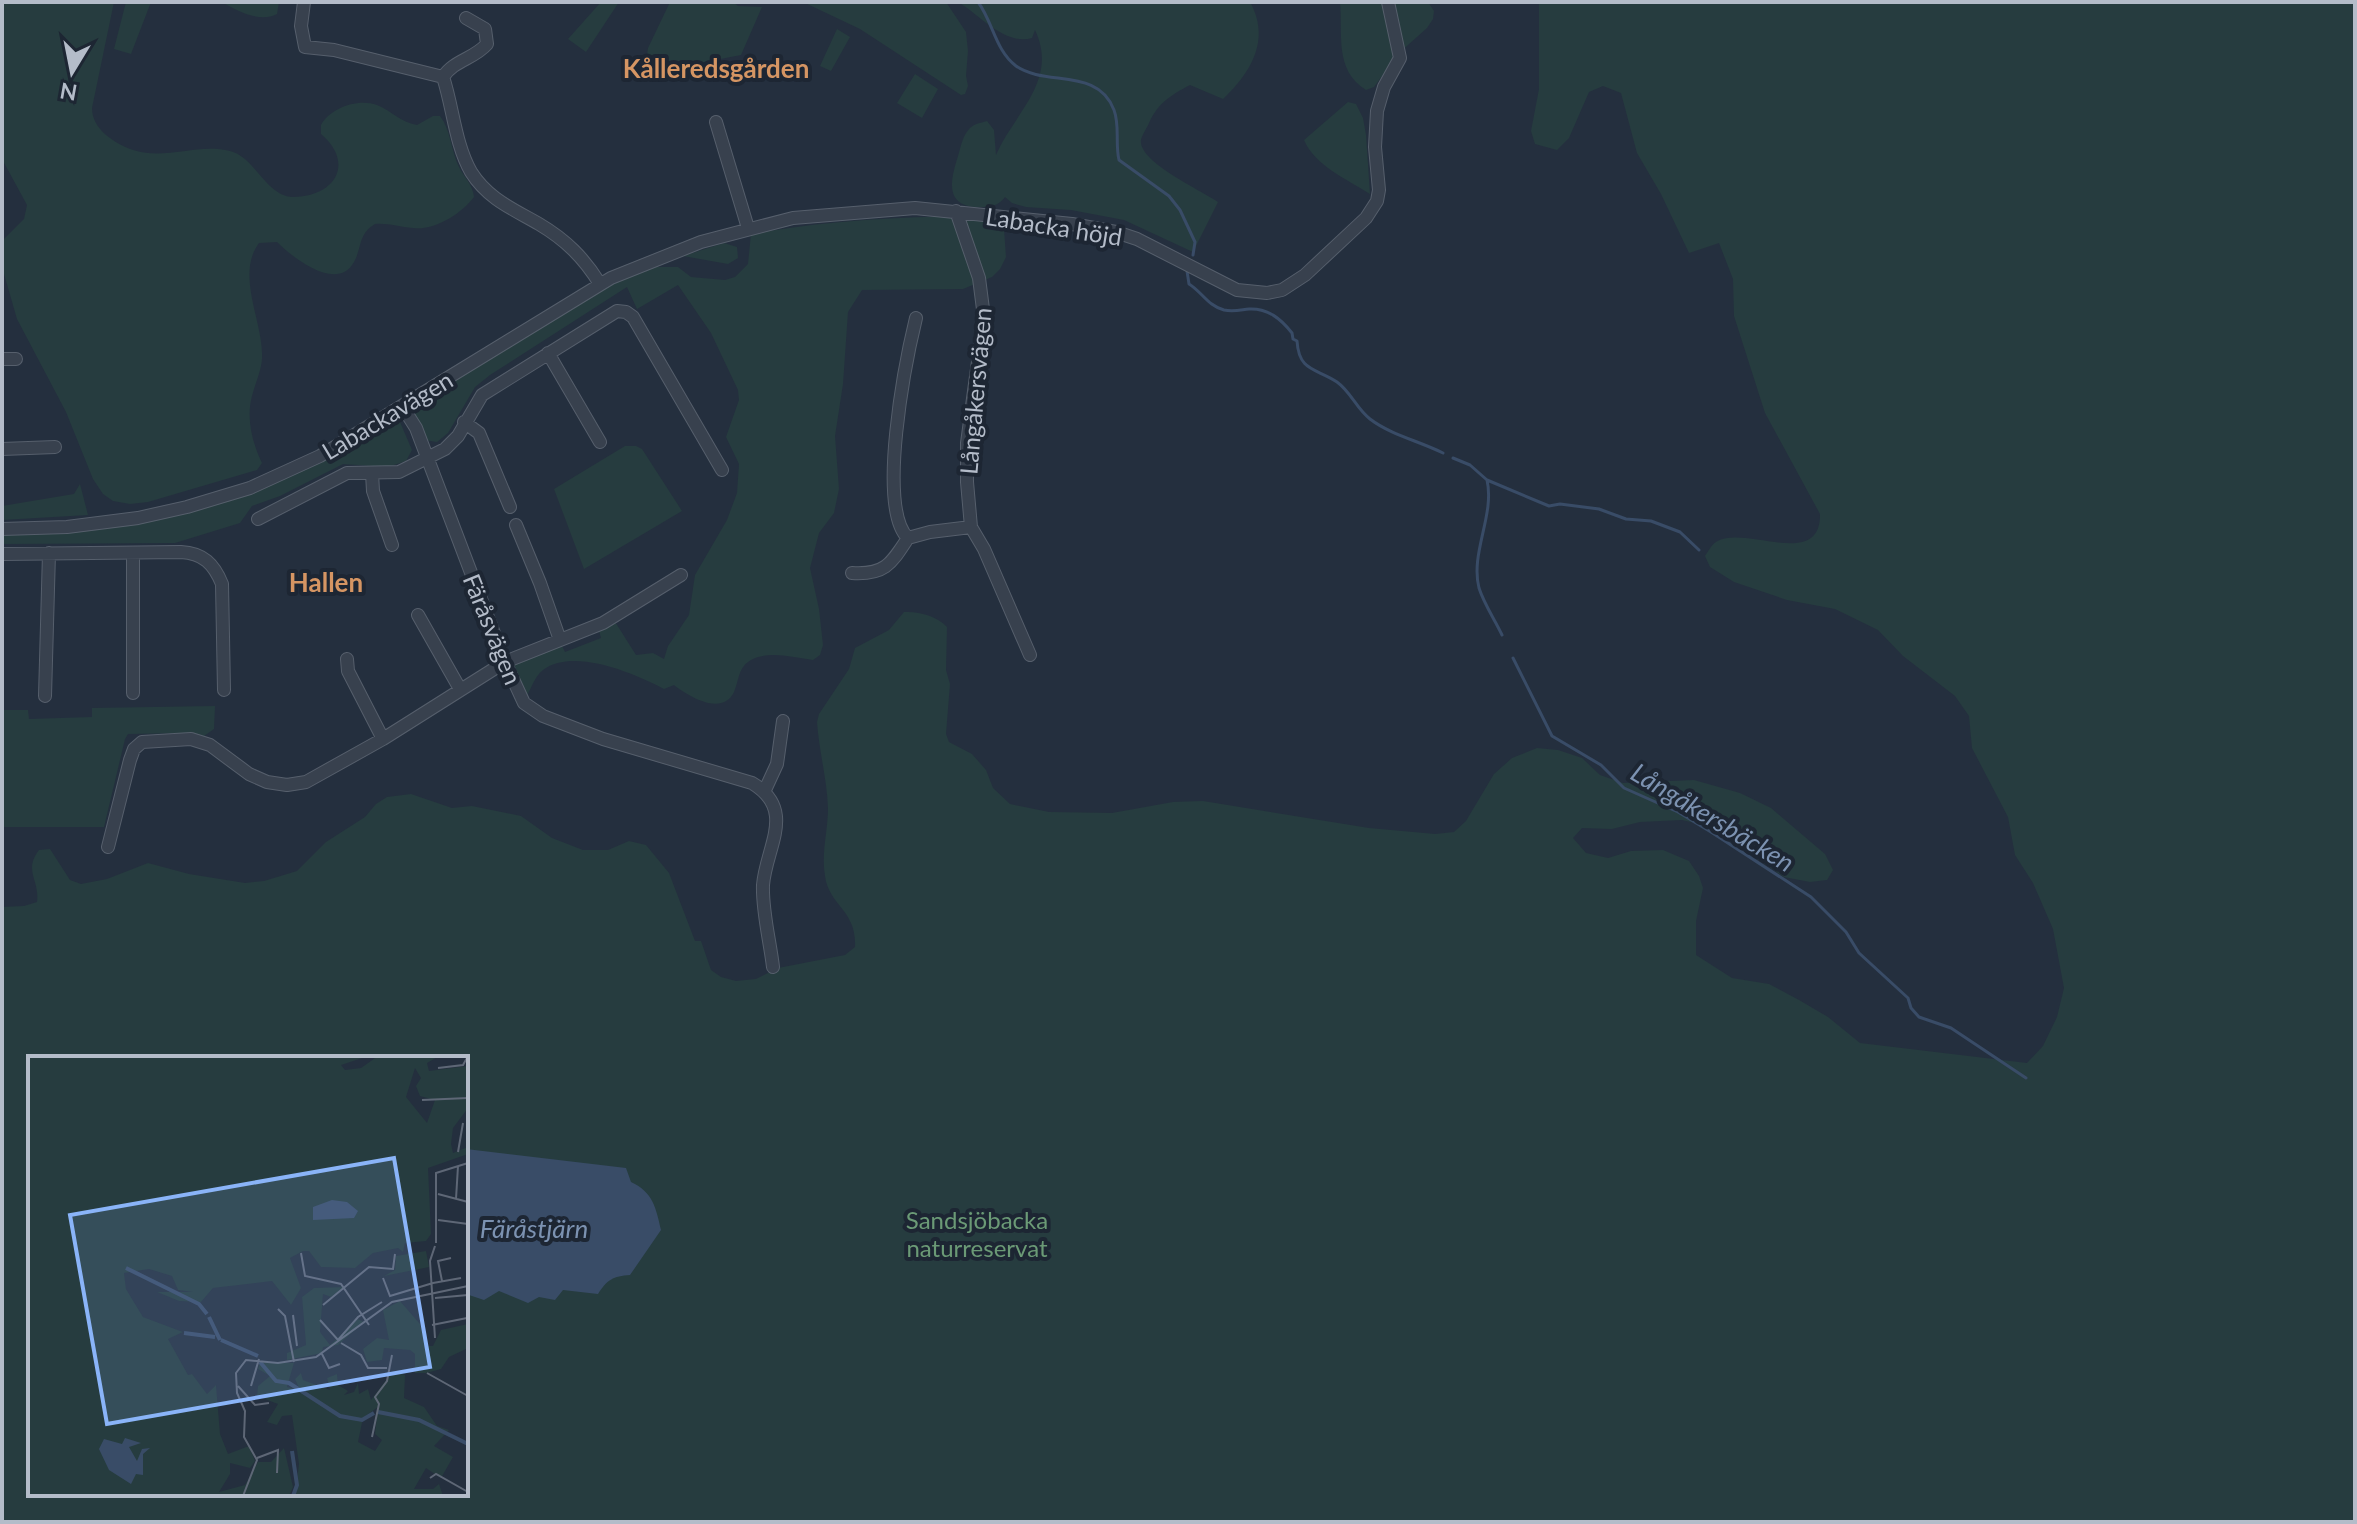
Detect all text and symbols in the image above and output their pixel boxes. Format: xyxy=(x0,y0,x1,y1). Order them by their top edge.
north arrow xyxy=(32,32,112,112)
district label: Kålleredsgården xyxy=(623,52,809,84)
text: N xyxy=(58,77,79,107)
street label: Labacka höjd xyxy=(984,201,1124,251)
street label: Långåkersvägen xyxy=(953,306,997,476)
street label: Labackavägen xyxy=(316,365,458,465)
district label: Hallen xyxy=(289,566,363,598)
street label: Färåsvägen xyxy=(458,569,528,689)
water label: Långåkersbäcken xyxy=(1626,756,1800,878)
inset map xyxy=(28,1056,468,1496)
park label: Sandsjöbacka naturreservat xyxy=(906,1205,1048,1262)
water label: Färåstjärn xyxy=(480,1212,588,1244)

